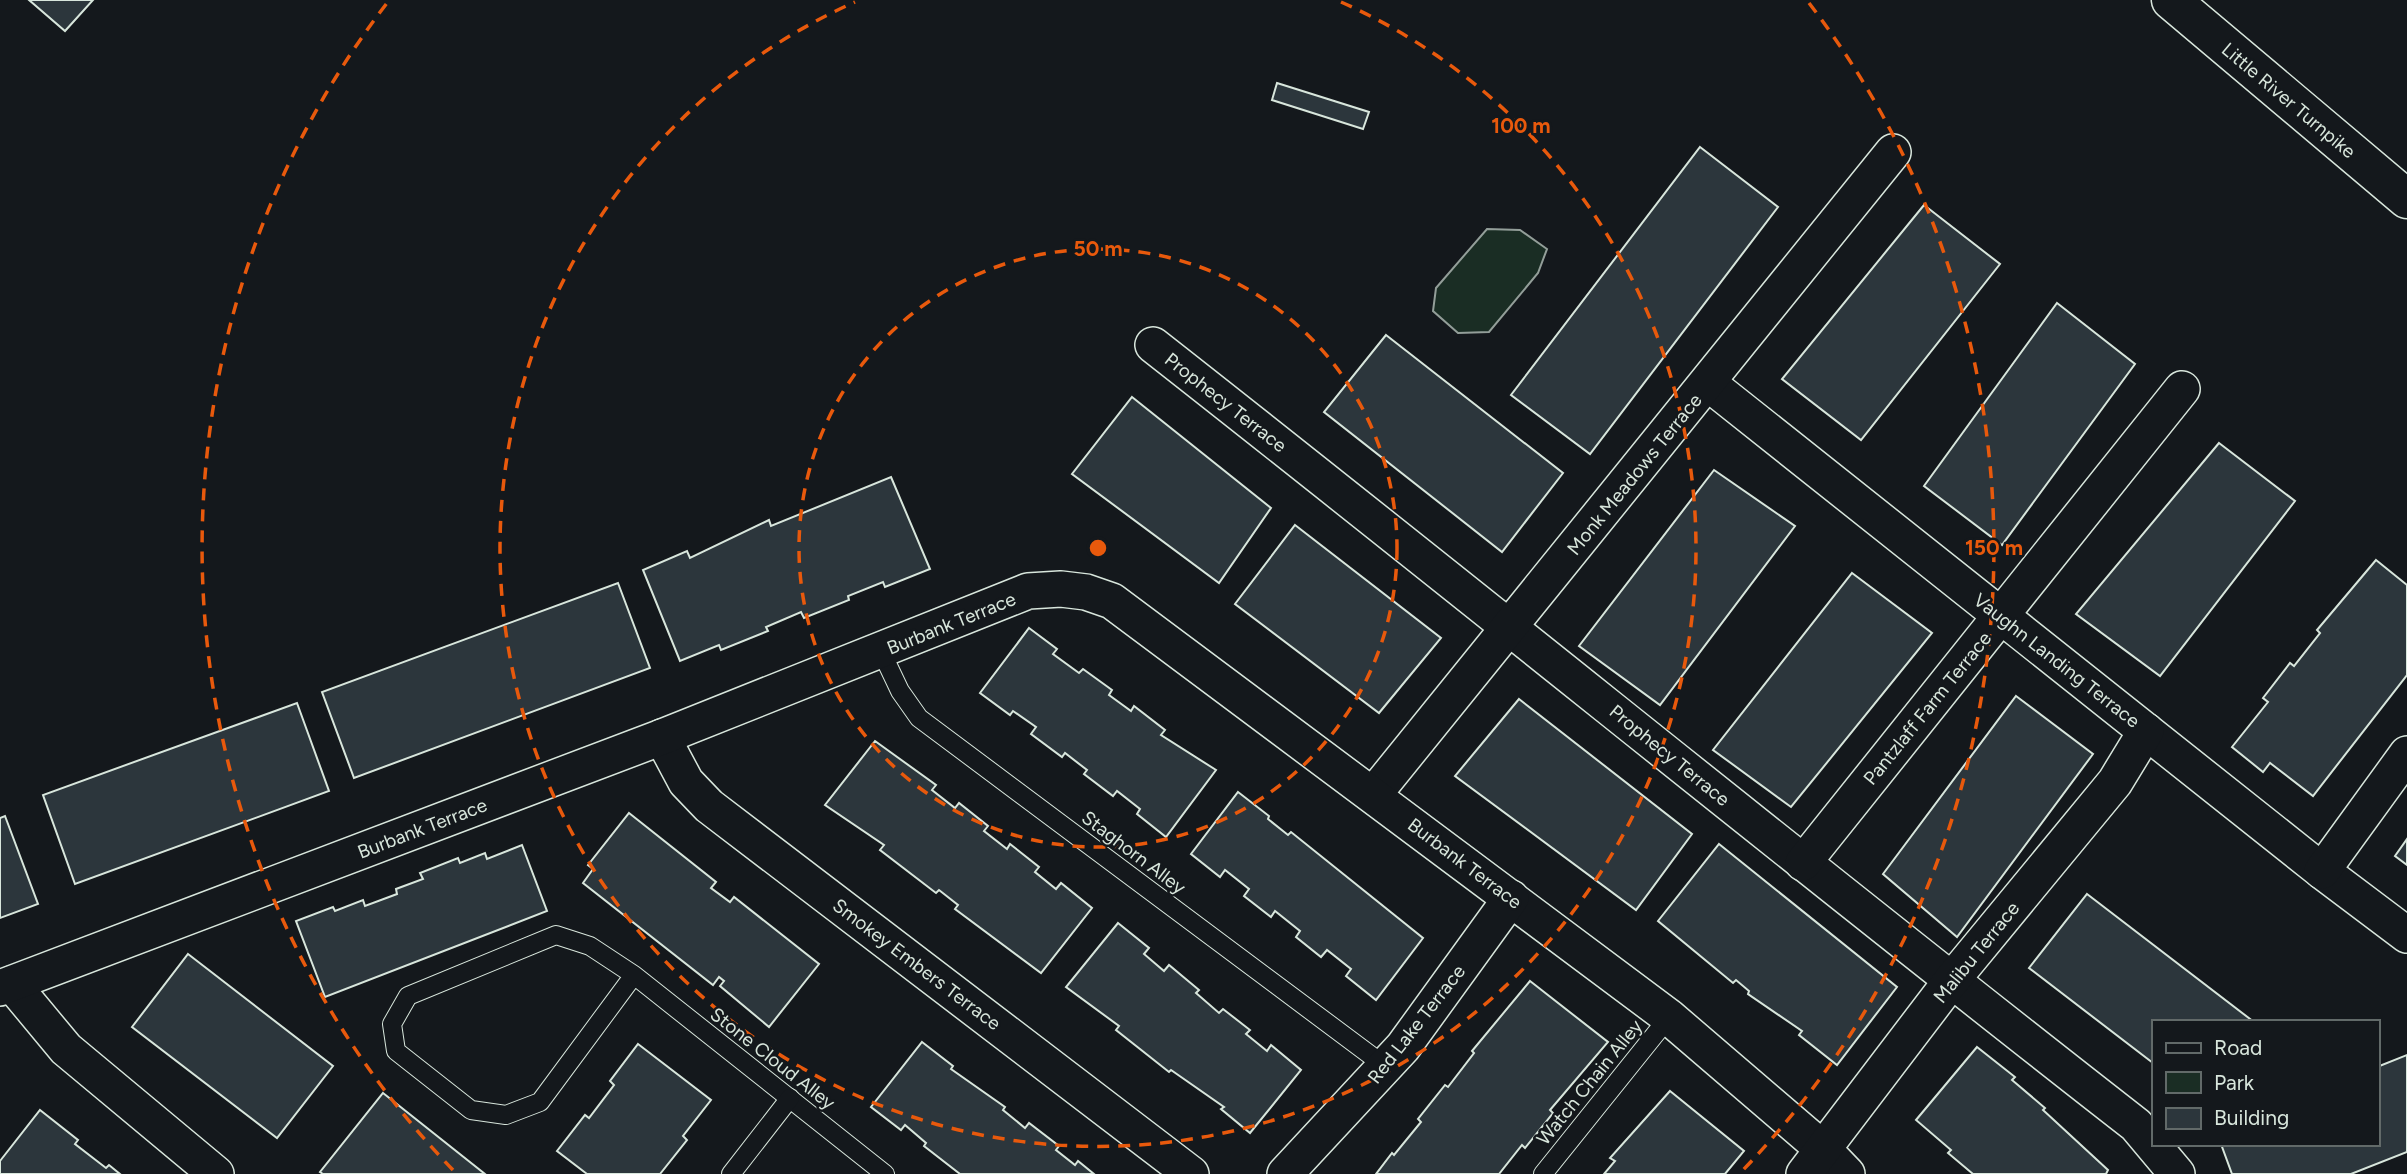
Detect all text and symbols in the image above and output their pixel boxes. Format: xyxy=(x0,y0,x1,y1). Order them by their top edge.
street label: Little River Turnpike xyxy=(2217,38,2360,163)
text: 100 m xyxy=(1491,113,1551,138)
text: 50 m xyxy=(1073,236,1123,261)
street label: Prophecy Terrace xyxy=(1160,348,1291,457)
street label: Monk Meadows Terrace xyxy=(1562,389,1707,560)
text: 150 m xyxy=(1965,535,2023,560)
centre of rings xyxy=(1086,536,1110,560)
street label: Burbank Terrace xyxy=(883,587,1019,660)
street label: Vaughn Landing Terrace xyxy=(1969,588,2144,732)
street label: Pantzlaff Farm Terrace xyxy=(1859,627,1996,789)
street label: Prophecy Terrace xyxy=(1605,700,1734,811)
street label: Burbank Terrace xyxy=(354,793,490,864)
street label: Staghorn Alley xyxy=(1077,806,1190,899)
street label: Burbank Terrace xyxy=(1403,813,1526,914)
street label: Smokey Embers Terrace xyxy=(828,894,1005,1035)
street label: Malibu Terrace xyxy=(1929,897,2024,1008)
street label: Red Lake Terrace xyxy=(1363,960,1470,1088)
street label: Stone Cloud Alley xyxy=(706,1002,840,1114)
street label: Watch Chain Alley xyxy=(1532,1015,1647,1150)
legend xyxy=(2152,1020,2379,1146)
text: Road xyxy=(2214,1035,2262,1060)
text: Park xyxy=(2214,1070,2255,1095)
text: Building xyxy=(2214,1105,2289,1130)

